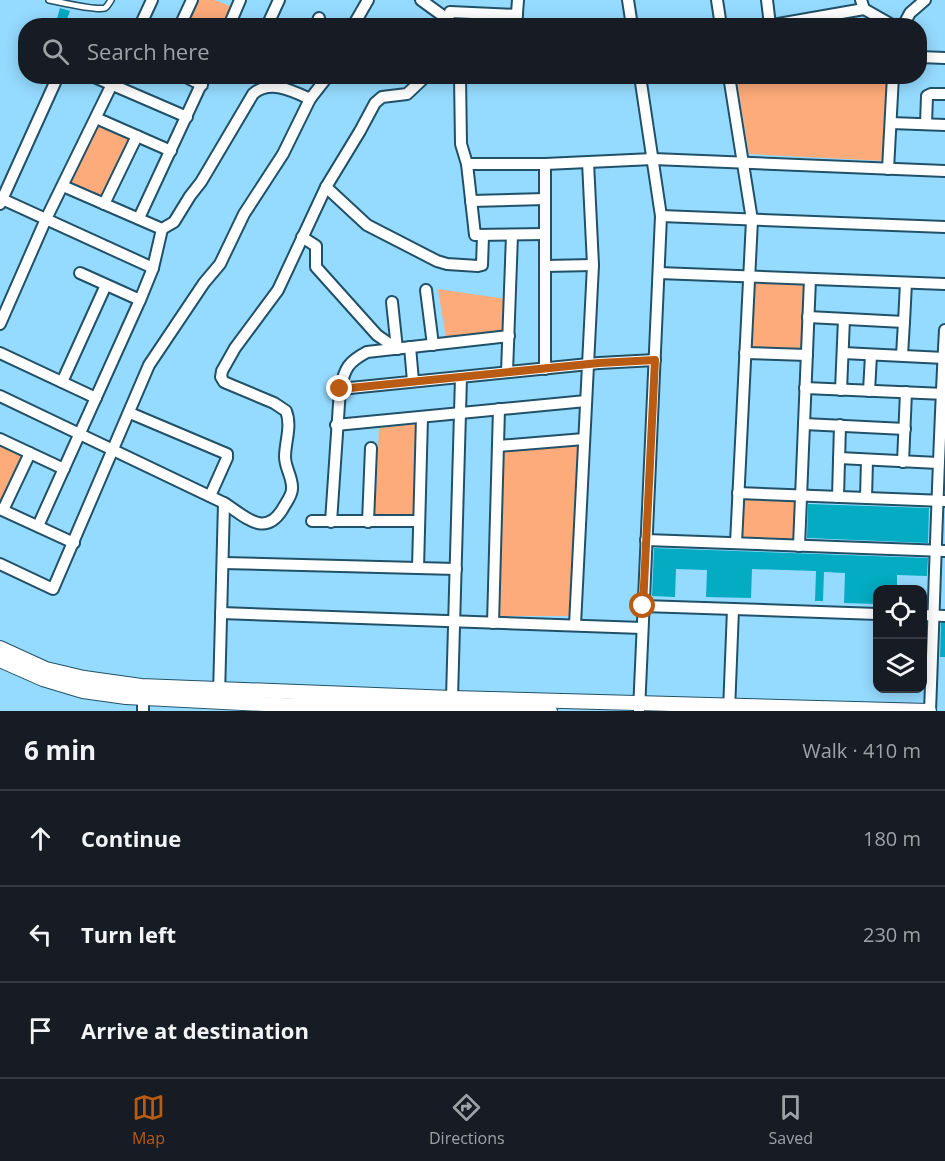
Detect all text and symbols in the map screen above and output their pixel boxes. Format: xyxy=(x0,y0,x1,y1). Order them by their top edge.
search box xyxy=(18,18,927,84)
icon: search xyxy=(39,35,72,68)
text: Search here xyxy=(87,36,210,66)
route end xyxy=(326,375,352,401)
map controls xyxy=(873,585,927,693)
button: locate xyxy=(873,585,927,639)
route start xyxy=(629,592,655,618)
button: layers xyxy=(873,639,927,693)
text: 6 min xyxy=(24,732,96,768)
text: Walk · 410 m xyxy=(802,737,921,764)
icon: ahead xyxy=(24,822,57,855)
text: Continue xyxy=(81,823,181,853)
text: 180 m xyxy=(863,825,921,852)
icon: left xyxy=(24,918,57,951)
text: Turn left xyxy=(81,919,176,949)
text: 230 m xyxy=(863,921,921,948)
icon: arrive xyxy=(24,1014,57,1047)
text: Arrive at destination xyxy=(81,1015,309,1045)
tab: Map xyxy=(132,1091,165,1149)
tab: Directions xyxy=(429,1091,505,1149)
tab: Saved xyxy=(769,1091,813,1149)

